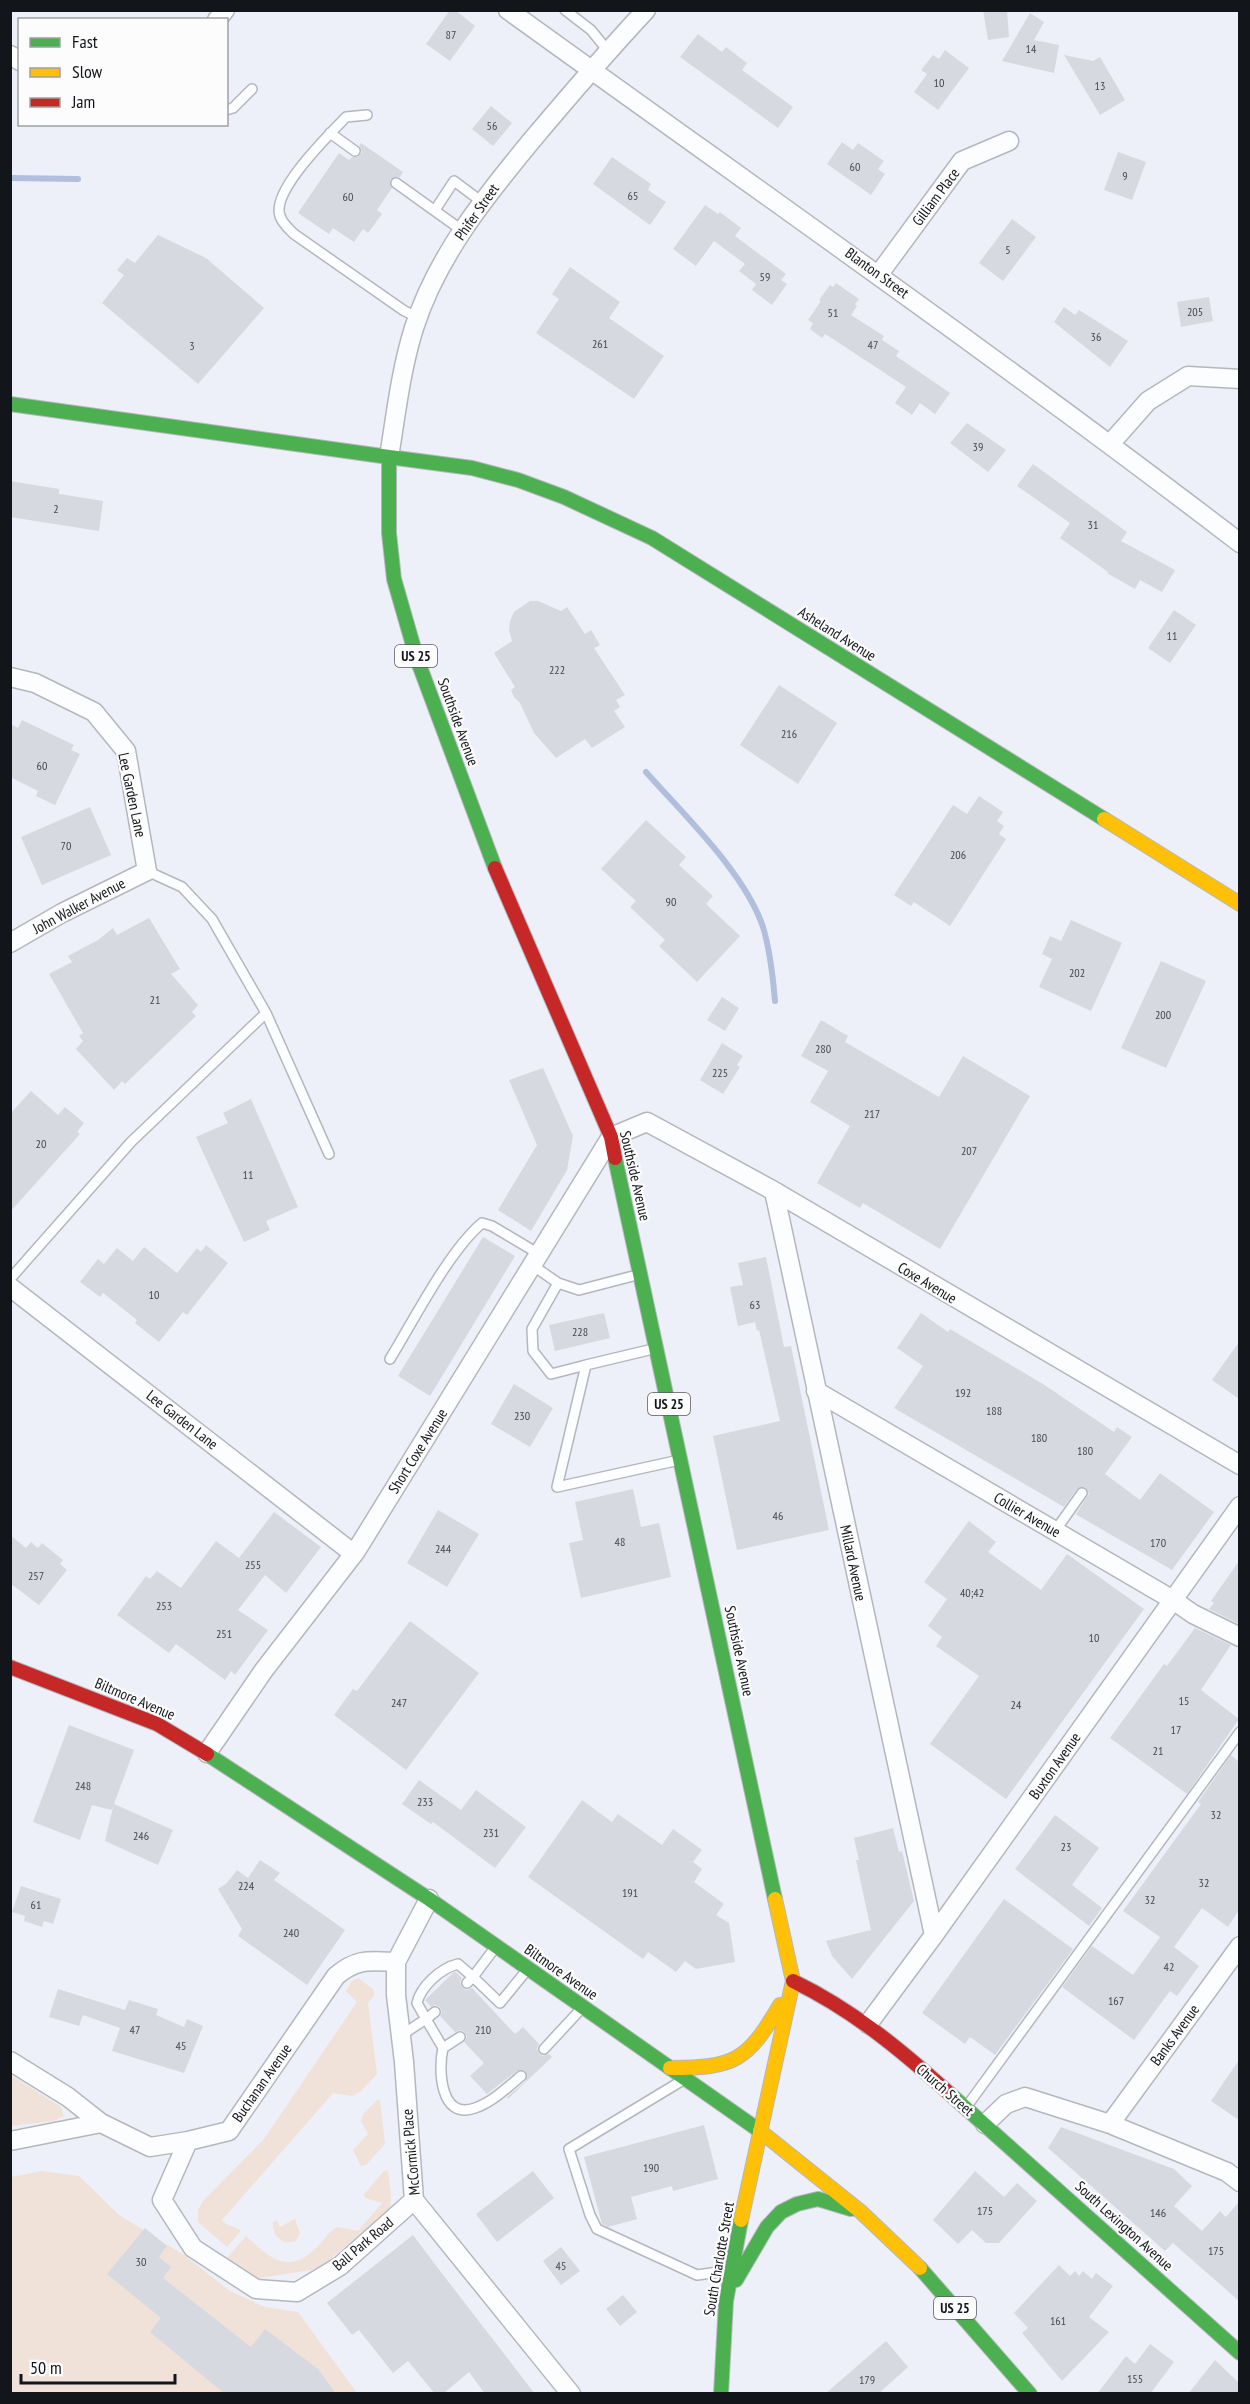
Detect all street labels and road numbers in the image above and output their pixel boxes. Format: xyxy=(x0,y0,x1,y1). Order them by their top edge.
street label: Gilliam Place xyxy=(908,164,963,229)
street label: Phifer Street xyxy=(450,180,503,244)
street label: Blanton Street xyxy=(842,243,913,302)
street label: Asheland Avenue xyxy=(795,602,880,665)
road number: US 25 xyxy=(395,645,437,667)
street label: Southside Avenue xyxy=(434,675,483,768)
street label: Lee Garden Lane xyxy=(114,751,151,839)
street label: John Walker Avenue xyxy=(28,873,128,938)
street label: Southside Avenue xyxy=(616,1129,655,1223)
street label: Coxe Avenue xyxy=(894,1258,960,1308)
street label: Lee Garden Lane xyxy=(143,1386,222,1453)
road number: US 25 xyxy=(648,1393,690,1415)
street label: Short Coxe Avenue xyxy=(384,1405,451,1497)
street label: Collier Avenue xyxy=(990,1488,1064,1541)
street label: Millard Avenue xyxy=(836,1523,871,1603)
street label: Southside Avenue xyxy=(721,1604,758,1698)
street label: Biltmore Avenue xyxy=(92,1673,178,1724)
street label: Buxton Avenue xyxy=(1025,1729,1085,1803)
street label: Biltmore Avenue xyxy=(521,1939,602,2004)
street label: Banks Avenue xyxy=(1146,2000,1203,2069)
street label: Buchanan Avenue xyxy=(228,2040,296,2126)
street label: Church Street xyxy=(913,2059,978,2120)
street label: McCormick Place xyxy=(397,2108,424,2196)
street label: South Lexington Avenue xyxy=(1071,2177,1177,2275)
street label: South Charlotte Street xyxy=(699,2200,738,2317)
street label: Ball Park Road xyxy=(328,2213,397,2275)
road number: US 25 xyxy=(934,2297,976,2319)

